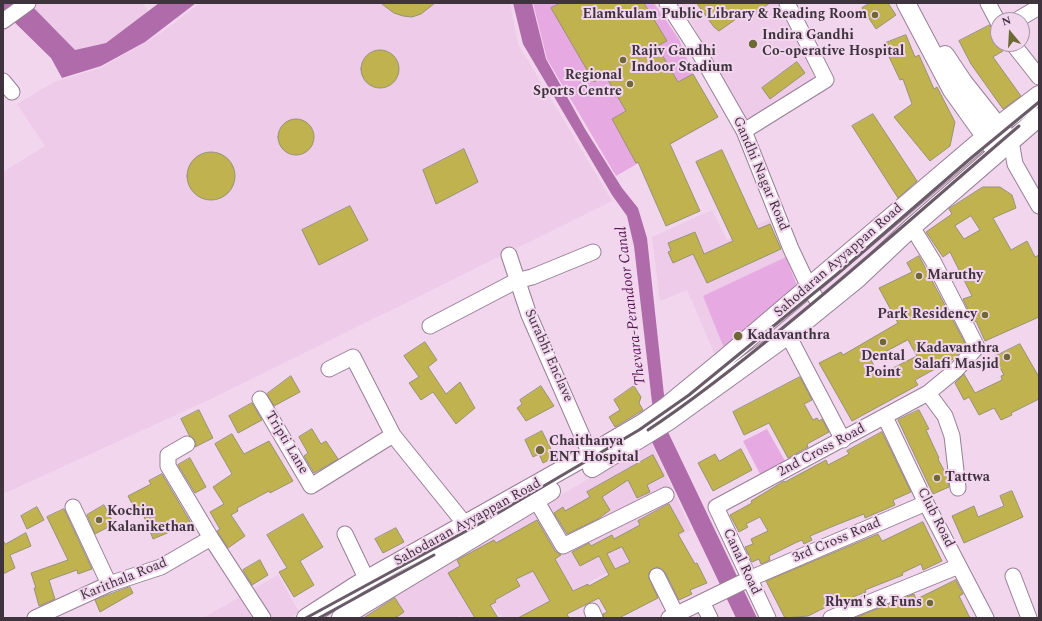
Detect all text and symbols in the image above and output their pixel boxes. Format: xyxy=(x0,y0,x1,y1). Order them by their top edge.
place label: Elamkulam Public Library & Reading Room xyxy=(582,7,867,23)
marker: Elamkulam Public Library & Reading Room xyxy=(870,10,880,20)
north arrow xyxy=(990,12,1030,52)
text: N xyxy=(1000,12,1013,31)
place label: Indira Gandhi Co-operative Hospital xyxy=(762,28,904,60)
marker: Indira Gandhi Co-operative Hospital xyxy=(747,38,759,50)
place label: Rajiv Gandhi Indoor Stadium xyxy=(631,44,733,76)
marker: Rajiv Gandhi Indoor Stadium xyxy=(618,55,628,65)
place label: Regional Sports Centre xyxy=(533,68,622,100)
marker: Regional Sports Centre xyxy=(625,79,635,89)
street label: Gandhi Nagar Road xyxy=(728,114,792,234)
street label: Sahodaran Ayyappan Road xyxy=(771,200,907,322)
water label: Thevara-Perandoor Canal xyxy=(613,226,651,386)
place label: Maruthy xyxy=(927,268,983,284)
marker: Maruthy xyxy=(914,271,924,281)
street label: Surabhi Enclave xyxy=(520,307,576,405)
place label: Park Residency xyxy=(877,307,977,323)
marker: Park Residency xyxy=(980,310,990,320)
place label: Kadavanthra xyxy=(747,328,830,344)
marker: Kadavanthra xyxy=(732,330,744,342)
marker: Dental Point xyxy=(878,337,888,347)
place label: Kadavanthra Salafi Masjid xyxy=(914,341,999,374)
place label: Dental Point xyxy=(861,349,905,382)
marker: Kadavanthra Salafi Masjid xyxy=(1002,352,1012,362)
street label: Tripti Lane xyxy=(261,409,311,477)
street label: 2nd Cross Road xyxy=(775,421,869,481)
place label: Chaithanya ENT Hospital xyxy=(549,434,639,466)
marker: Chaithanya ENT Hospital xyxy=(534,444,546,456)
place label: Tattwa xyxy=(945,470,990,486)
marker: Tattwa xyxy=(932,473,942,483)
street label: Sahodaran Ayyappan Road xyxy=(392,476,544,570)
street label: Club Road xyxy=(913,485,957,551)
place label: Kochin Kalanikethan xyxy=(107,504,195,536)
marker: Kochin Kalanikethan xyxy=(94,515,104,525)
street label: 3rd Cross Road xyxy=(790,515,884,567)
street label: Canal Road xyxy=(718,526,764,598)
street label: Karithala Road xyxy=(78,555,170,605)
place label: Rhym's & Funs xyxy=(825,595,922,611)
marker: Rhym's & Funs xyxy=(925,598,935,608)

